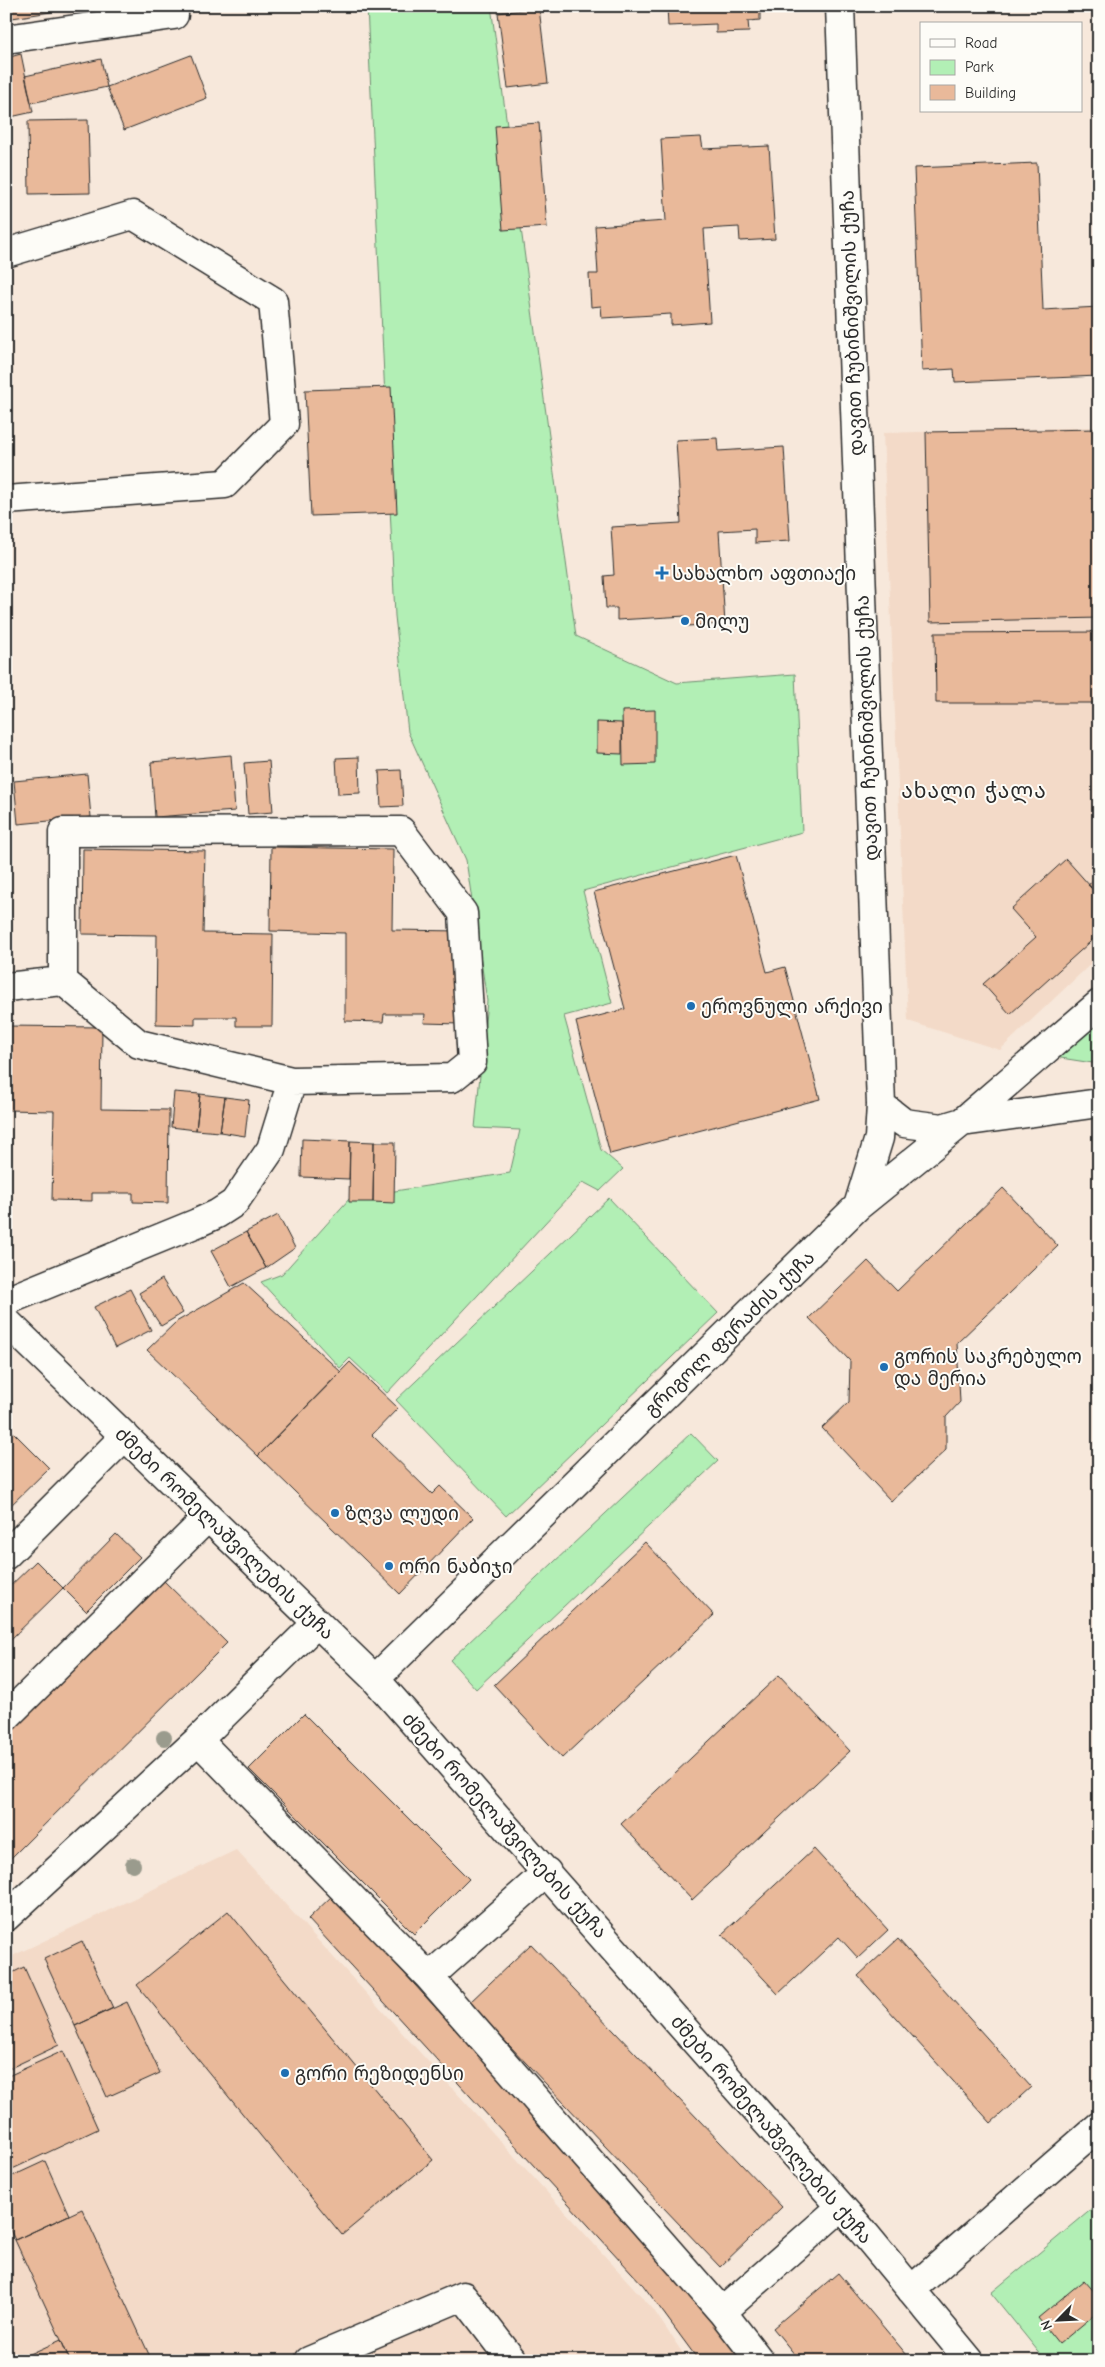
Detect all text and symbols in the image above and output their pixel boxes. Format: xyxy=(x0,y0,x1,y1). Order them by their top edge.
legend xyxy=(920,22,1082,112)
text: Road xyxy=(965,34,997,52)
text: Park xyxy=(965,58,994,76)
text: Building xyxy=(965,84,1016,102)
street label: დავით ჩუბინიშვილის ქუჩა xyxy=(836,190,869,456)
place label: სახალხო აფთიაქი xyxy=(672,563,856,586)
marker: სახალხო აფთიაქი xyxy=(656,567,668,579)
street label: დავით ჩუბინიშვილის ქუჩა xyxy=(851,595,884,861)
place label: მილუ xyxy=(695,611,749,634)
marker: მილუ xyxy=(679,615,691,627)
district label: ახალი ჭალა xyxy=(901,779,1047,804)
place label: ეროვნული არქივი xyxy=(701,996,883,1019)
marker: ეროვნული არქივი xyxy=(685,1000,697,1012)
street label: გრიგოლ ფერაძის ქუჩა xyxy=(640,1247,820,1422)
place label: გორის საკრებულო და მერია xyxy=(894,1346,1082,1391)
marker: გორის საკრებულო და მერია xyxy=(878,1361,890,1373)
street label: ძმები რომელაშვილების ქუჩა xyxy=(110,1423,338,1645)
place label: ზღვა ლუდი xyxy=(345,1503,459,1526)
marker: ზღვა ლუდი xyxy=(329,1507,341,1519)
place label: ორი ნაბიჯი xyxy=(399,1556,513,1578)
marker: ორი ნაბიჯი xyxy=(383,1560,395,1572)
street label: ძმები რომელაშვილების ქუჩა xyxy=(396,1708,611,1944)
street label: ძმები რომელაშვილების ქუჩა xyxy=(665,2011,877,2249)
place label: გორი რეზიდენსი xyxy=(295,2063,464,2086)
marker: გორი რეზიდენსი xyxy=(279,2067,291,2079)
north arrow xyxy=(1032,2294,1082,2344)
text: N xyxy=(1037,2317,1056,2333)

